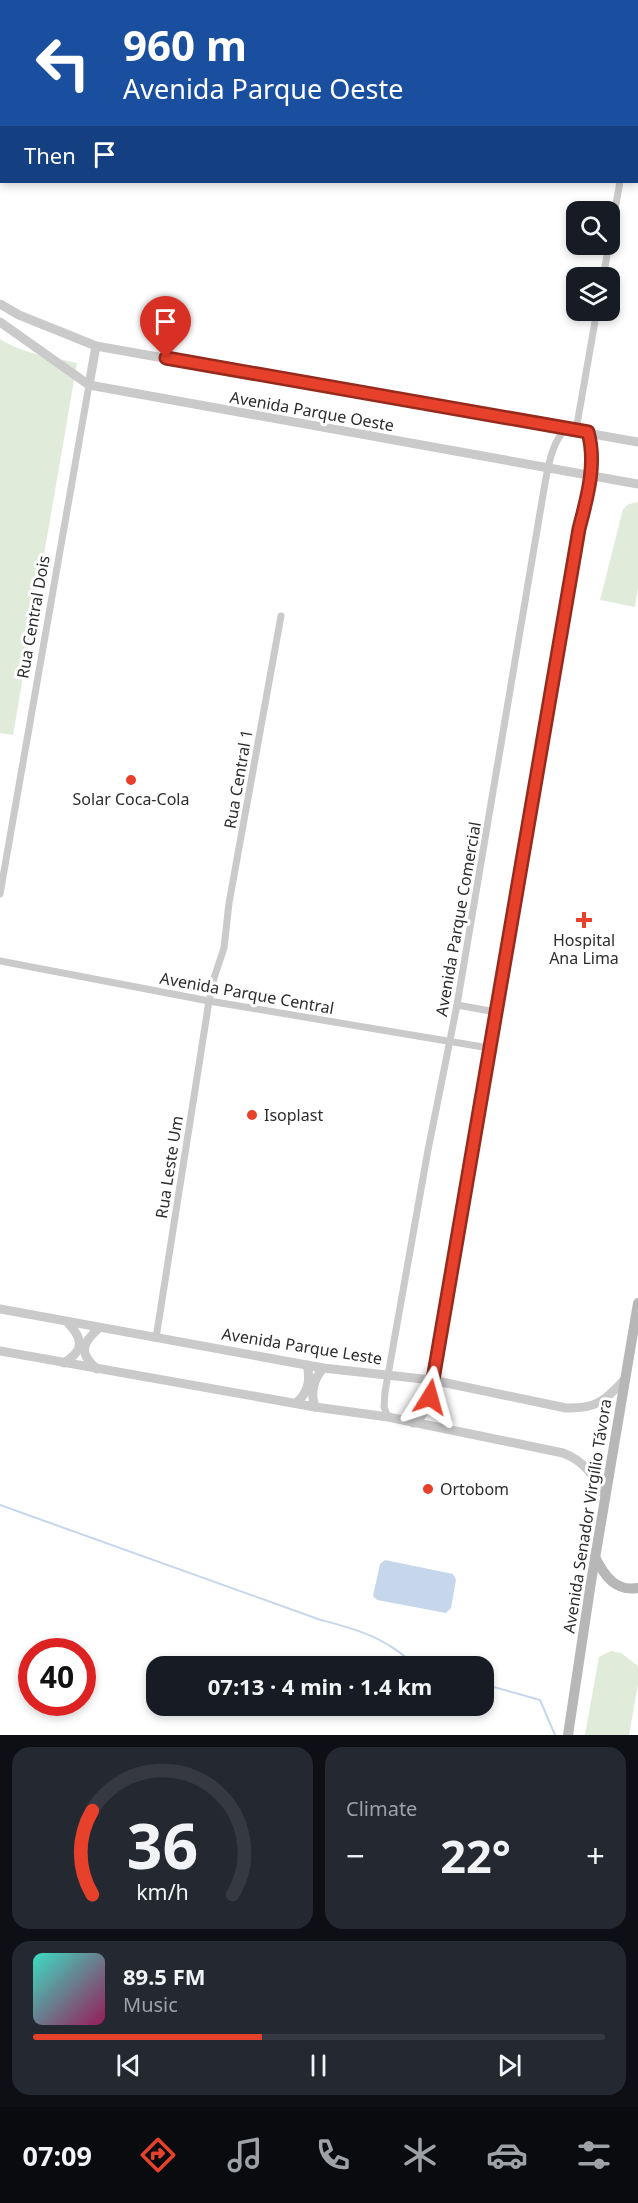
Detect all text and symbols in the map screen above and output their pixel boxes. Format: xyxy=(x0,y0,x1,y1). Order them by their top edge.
text: 960 m xyxy=(123,16,247,73)
icon: left xyxy=(24,24,102,102)
text: Avenida Parque Oeste xyxy=(123,70,403,107)
icon: arrive xyxy=(88,138,121,171)
text: Then xyxy=(24,140,76,170)
map controls xyxy=(566,201,620,321)
button: search xyxy=(566,201,620,255)
button: layers xyxy=(566,267,620,321)
pin xyxy=(140,296,191,358)
icon: arrive xyxy=(149,305,182,338)
street label: Avenida Parque Oeste xyxy=(228,386,396,436)
street label: Rua Central Dois xyxy=(11,554,55,680)
street label: Rua Central 1 xyxy=(218,728,258,830)
marker: Solar Coca-Cola xyxy=(124,773,138,787)
place label: Solar Coca-Cola xyxy=(73,788,189,810)
street label: Avenida Parque Comercial xyxy=(430,820,486,1018)
marker: Hospital Ana Lima xyxy=(575,911,593,929)
place label: Hospital Ana Lima xyxy=(549,929,619,969)
street label: Avenida Parque Central xyxy=(158,967,336,1019)
place label: Isoplast xyxy=(264,1104,323,1126)
marker: Isoplast xyxy=(245,1108,259,1122)
street label: Rua Leste Um xyxy=(150,1114,188,1220)
street label: Avenida Parque Leste xyxy=(220,1322,384,1370)
position arrow xyxy=(398,1365,462,1429)
street label: Avenida Senador Virgílio Távora xyxy=(558,1397,616,1635)
place label: Ortobom xyxy=(440,1478,509,1500)
marker: Ortobom xyxy=(421,1482,435,1496)
speed limit sign: 40 xyxy=(18,1638,96,1716)
text: 07:13 · 4 min · 1.4 km xyxy=(208,1671,432,1701)
text: Climate xyxy=(346,1795,417,1822)
text: 36 xyxy=(127,1802,198,1887)
text: 22° xyxy=(440,1825,511,1886)
text: − xyxy=(346,1833,365,1878)
text: + xyxy=(586,1833,605,1878)
text: km/h xyxy=(136,1877,189,1906)
text: 89.5 FM xyxy=(123,1961,205,1991)
text: Music xyxy=(123,1991,178,2018)
icon: previous xyxy=(112,2049,145,2082)
icon: pause xyxy=(302,2049,335,2082)
icon: next xyxy=(493,2049,526,2082)
icon: directions xyxy=(137,2134,179,2176)
icon: music xyxy=(224,2134,266,2176)
icon: phone xyxy=(312,2134,354,2176)
icon: climate xyxy=(399,2134,441,2176)
icon: car xyxy=(486,2134,528,2176)
icon: filters xyxy=(573,2134,615,2176)
text: 07:09 xyxy=(23,2137,92,2174)

